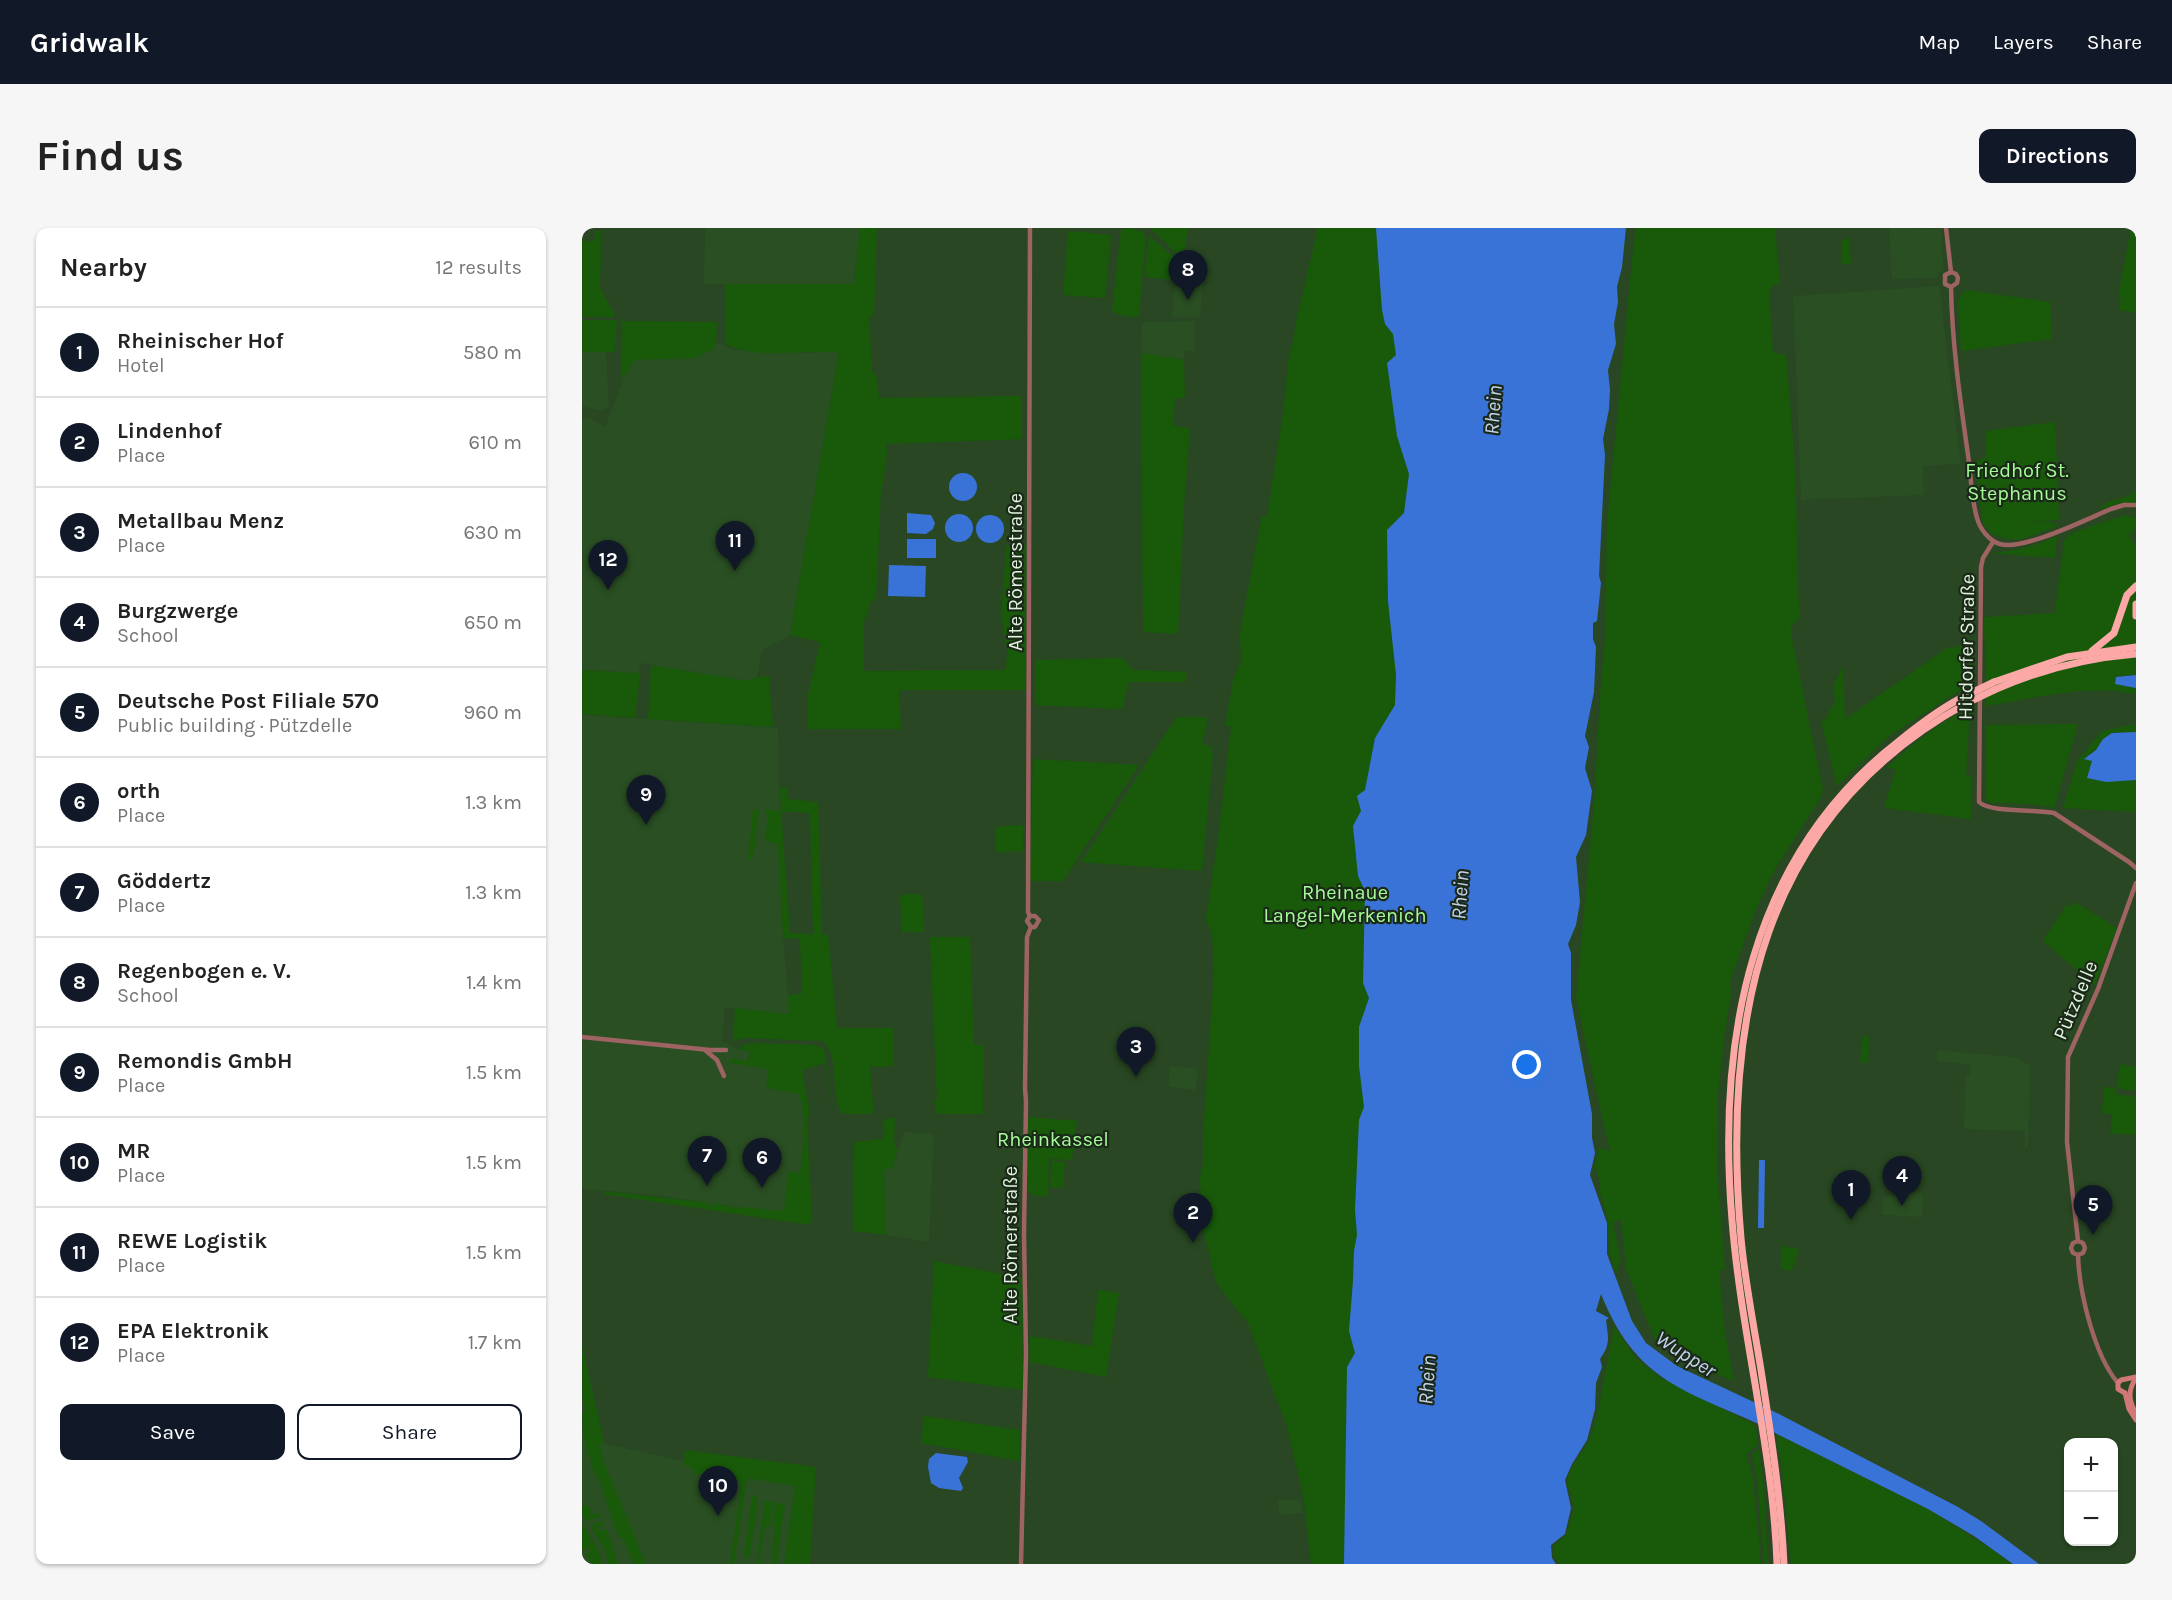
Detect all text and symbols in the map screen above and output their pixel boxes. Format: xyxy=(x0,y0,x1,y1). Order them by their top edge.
text: Gridwalk xyxy=(30,26,149,59)
text: Map xyxy=(1918,30,1960,54)
text: Layers xyxy=(1993,30,2054,54)
text: Share xyxy=(2087,30,2142,54)
button: Directions xyxy=(1979,129,2136,183)
text: Find us xyxy=(36,131,184,181)
pin: 8 xyxy=(1168,250,1208,300)
text: Nearby xyxy=(60,252,147,283)
text: 12 results xyxy=(435,256,522,279)
text: Rheinischer Hof xyxy=(117,328,284,354)
text: 1 xyxy=(76,341,83,364)
text: 580 m xyxy=(463,341,522,364)
text: Hotel xyxy=(117,354,165,377)
water label: Rhein xyxy=(1479,384,1507,436)
text: Lindenhof xyxy=(117,418,222,444)
text: 2 xyxy=(73,431,86,454)
text: 610 m xyxy=(469,431,522,454)
text: Place xyxy=(117,444,165,467)
park label: Friedhof St. Stephanus xyxy=(1965,459,2069,505)
street label: Alte Römerstraße xyxy=(1004,493,1027,651)
text: Metallbau Menz xyxy=(117,508,284,534)
text: 3 xyxy=(73,521,86,544)
text: 630 m xyxy=(463,521,522,544)
pin: 11 xyxy=(716,522,754,571)
text: Place xyxy=(117,534,165,557)
pin: 12 xyxy=(588,540,628,590)
street label: Hitdorfer Straße xyxy=(1954,574,1979,720)
text: Burgzwerge xyxy=(117,598,238,624)
text: 4 xyxy=(74,611,85,634)
text: 650 m xyxy=(464,611,522,634)
text: School xyxy=(117,624,179,647)
text: Deutsche Post Filiale 570 xyxy=(117,688,379,714)
text: 5 xyxy=(74,701,85,724)
text: 960 m xyxy=(464,701,522,724)
text: Public building · Pützdelle xyxy=(117,714,352,737)
pin: 9 xyxy=(626,776,666,825)
text: orth xyxy=(117,778,160,804)
text: 6 xyxy=(73,791,86,814)
text: 1.3 km xyxy=(465,791,522,814)
text: Place xyxy=(117,804,165,827)
text: Göddertz xyxy=(117,868,211,894)
water label: Rhein xyxy=(1446,869,1474,921)
text: 7 xyxy=(75,881,84,904)
text: 1.3 km xyxy=(465,881,522,904)
park label: Rheinaue Langel-Merkenich xyxy=(1264,881,1426,927)
text: Place xyxy=(117,894,165,917)
street label: Pützdelle xyxy=(2049,957,2102,1043)
text: Regenbogen e. V. xyxy=(117,958,291,984)
text: 8 xyxy=(73,971,86,994)
text: 1.4 km xyxy=(466,971,522,994)
text: School xyxy=(117,984,179,1007)
pin: 3 xyxy=(1116,1028,1156,1077)
text: Remondis GmbH xyxy=(117,1048,293,1074)
your location xyxy=(1512,1050,1541,1079)
text: 9 xyxy=(73,1061,86,1084)
text: 1.5 km xyxy=(466,1061,522,1084)
text: Place xyxy=(117,1074,165,1097)
park label: Rheinkassel xyxy=(997,1128,1109,1151)
pin: 7 xyxy=(688,1136,726,1186)
text: MR xyxy=(117,1138,150,1164)
pin: 6 xyxy=(742,1138,782,1188)
text: 10 xyxy=(70,1151,89,1174)
text: 1.5 km xyxy=(466,1151,522,1174)
pin: 4 xyxy=(1882,1156,1922,1206)
text: Place xyxy=(117,1164,165,1187)
street label: Alte Römerstraße xyxy=(999,1166,1022,1324)
pin: 1 xyxy=(1832,1170,1870,1220)
pin: 5 xyxy=(2074,1186,2112,1235)
pin: 2 xyxy=(1174,1194,1212,1243)
text: REWE Logistik xyxy=(117,1228,267,1254)
text: 11 xyxy=(72,1241,87,1264)
text: 1.5 km xyxy=(466,1241,522,1264)
text: Place xyxy=(117,1254,165,1277)
text: EPA Elektronik xyxy=(117,1318,269,1344)
water label: Wupper xyxy=(1651,1326,1721,1383)
text: 12 xyxy=(70,1331,89,1354)
text: 1.7 km xyxy=(468,1331,522,1354)
text: Place xyxy=(117,1344,165,1367)
water label: Rhein xyxy=(1413,1354,1441,1406)
button: Save xyxy=(60,1404,285,1460)
button: Share xyxy=(297,1404,522,1460)
map controls xyxy=(2064,1438,2118,1546)
button: + xyxy=(2064,1438,2118,1492)
pin: 10 xyxy=(698,1466,738,1516)
button: − xyxy=(2064,1492,2118,1546)

